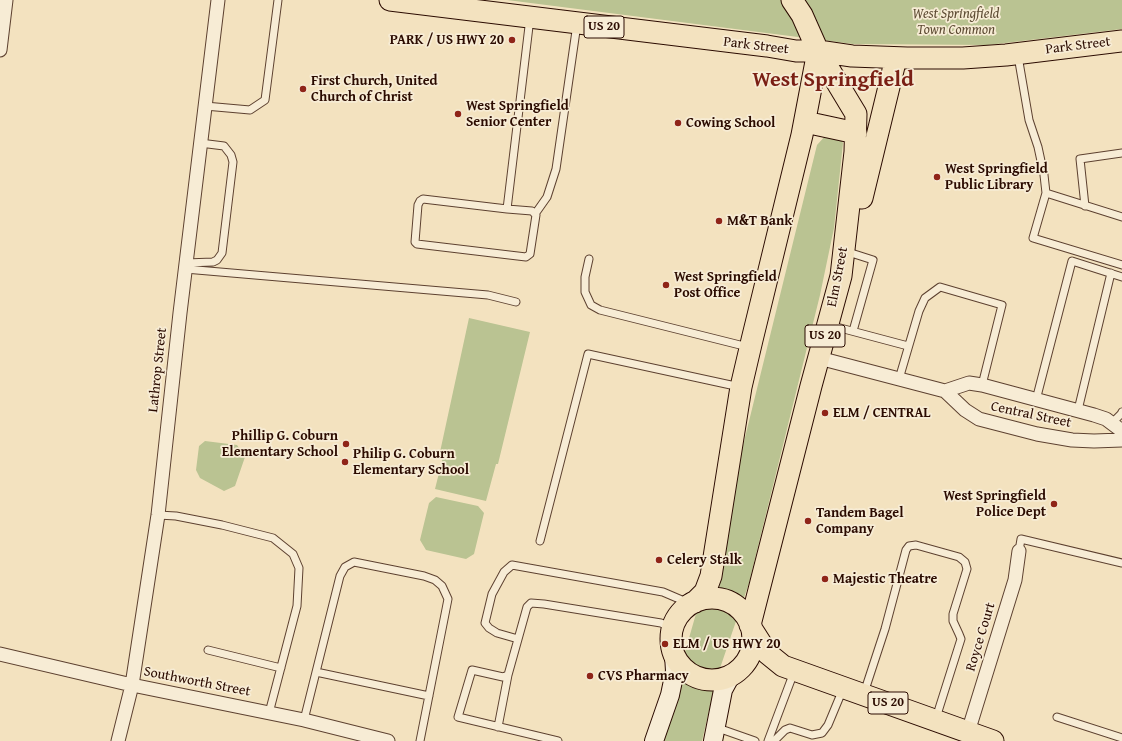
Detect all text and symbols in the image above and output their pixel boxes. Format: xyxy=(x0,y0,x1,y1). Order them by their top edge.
park label: West Springfield Town Common xyxy=(912,6,1000,38)
road number: US 20 xyxy=(584,16,624,38)
place label: PARK / US HWY 20 xyxy=(390,32,504,48)
street label: Park Street xyxy=(722,34,790,58)
street label: Park Street xyxy=(1044,34,1112,58)
marker: PARK / US HWY 20 xyxy=(507,35,517,45)
district label: West Springfield xyxy=(752,67,914,93)
place label: First Church, United Church of Christ xyxy=(311,73,438,106)
marker: First Church, United Church of Christ xyxy=(298,84,308,94)
place label: West Springfield Senior Center xyxy=(466,98,569,130)
marker: West Springfield Senior Center xyxy=(453,109,463,119)
place label: Cowing School xyxy=(686,115,775,131)
marker: Cowing School xyxy=(673,118,683,128)
place label: West Springfield Public Library xyxy=(945,161,1048,194)
marker: West Springfield Public Library xyxy=(932,172,942,182)
place label: M&T Bank xyxy=(727,213,792,229)
marker: M&T Bank xyxy=(714,216,724,226)
street label: Elm Street xyxy=(824,245,852,309)
place label: West Springfield Post Office xyxy=(674,269,777,302)
marker: West Springfield Post Office xyxy=(661,280,671,290)
road number: US 20 xyxy=(805,325,845,347)
street label: Lathrop Street xyxy=(145,327,171,413)
street label: Central Street xyxy=(989,398,1073,432)
place label: ELM / CENTRAL xyxy=(833,405,931,421)
marker: ELM / CENTRAL xyxy=(820,408,830,418)
place label: Phillip G. Coburn Elementary School xyxy=(222,428,338,460)
marker: Phillip G. Coburn Elementary School xyxy=(341,439,351,449)
place label: Philip G. Coburn Elementary School xyxy=(353,446,469,478)
marker: Philip G. Coburn Elementary School xyxy=(340,457,350,467)
place label: West Springfield Police Dept xyxy=(943,488,1046,520)
marker: West Springfield Police Dept xyxy=(1049,499,1059,509)
place label: Tandem Bagel Company xyxy=(816,505,904,538)
marker: Tandem Bagel Company xyxy=(803,516,813,526)
place label: Celery Stalk xyxy=(667,552,742,568)
marker: Celery Stalk xyxy=(654,555,664,565)
place label: Majestic Theatre xyxy=(833,571,937,587)
marker: Majestic Theatre xyxy=(820,574,830,584)
street label: Royce Court xyxy=(963,601,999,673)
place label: ELM / US HWY 20 xyxy=(673,636,780,652)
marker: ELM / US HWY 20 xyxy=(660,639,670,649)
street label: Southworth Street xyxy=(142,663,252,701)
place label: CVS Pharmacy xyxy=(598,668,689,684)
marker: CVS Pharmacy xyxy=(585,671,595,681)
road number: US 20 xyxy=(868,692,908,714)

